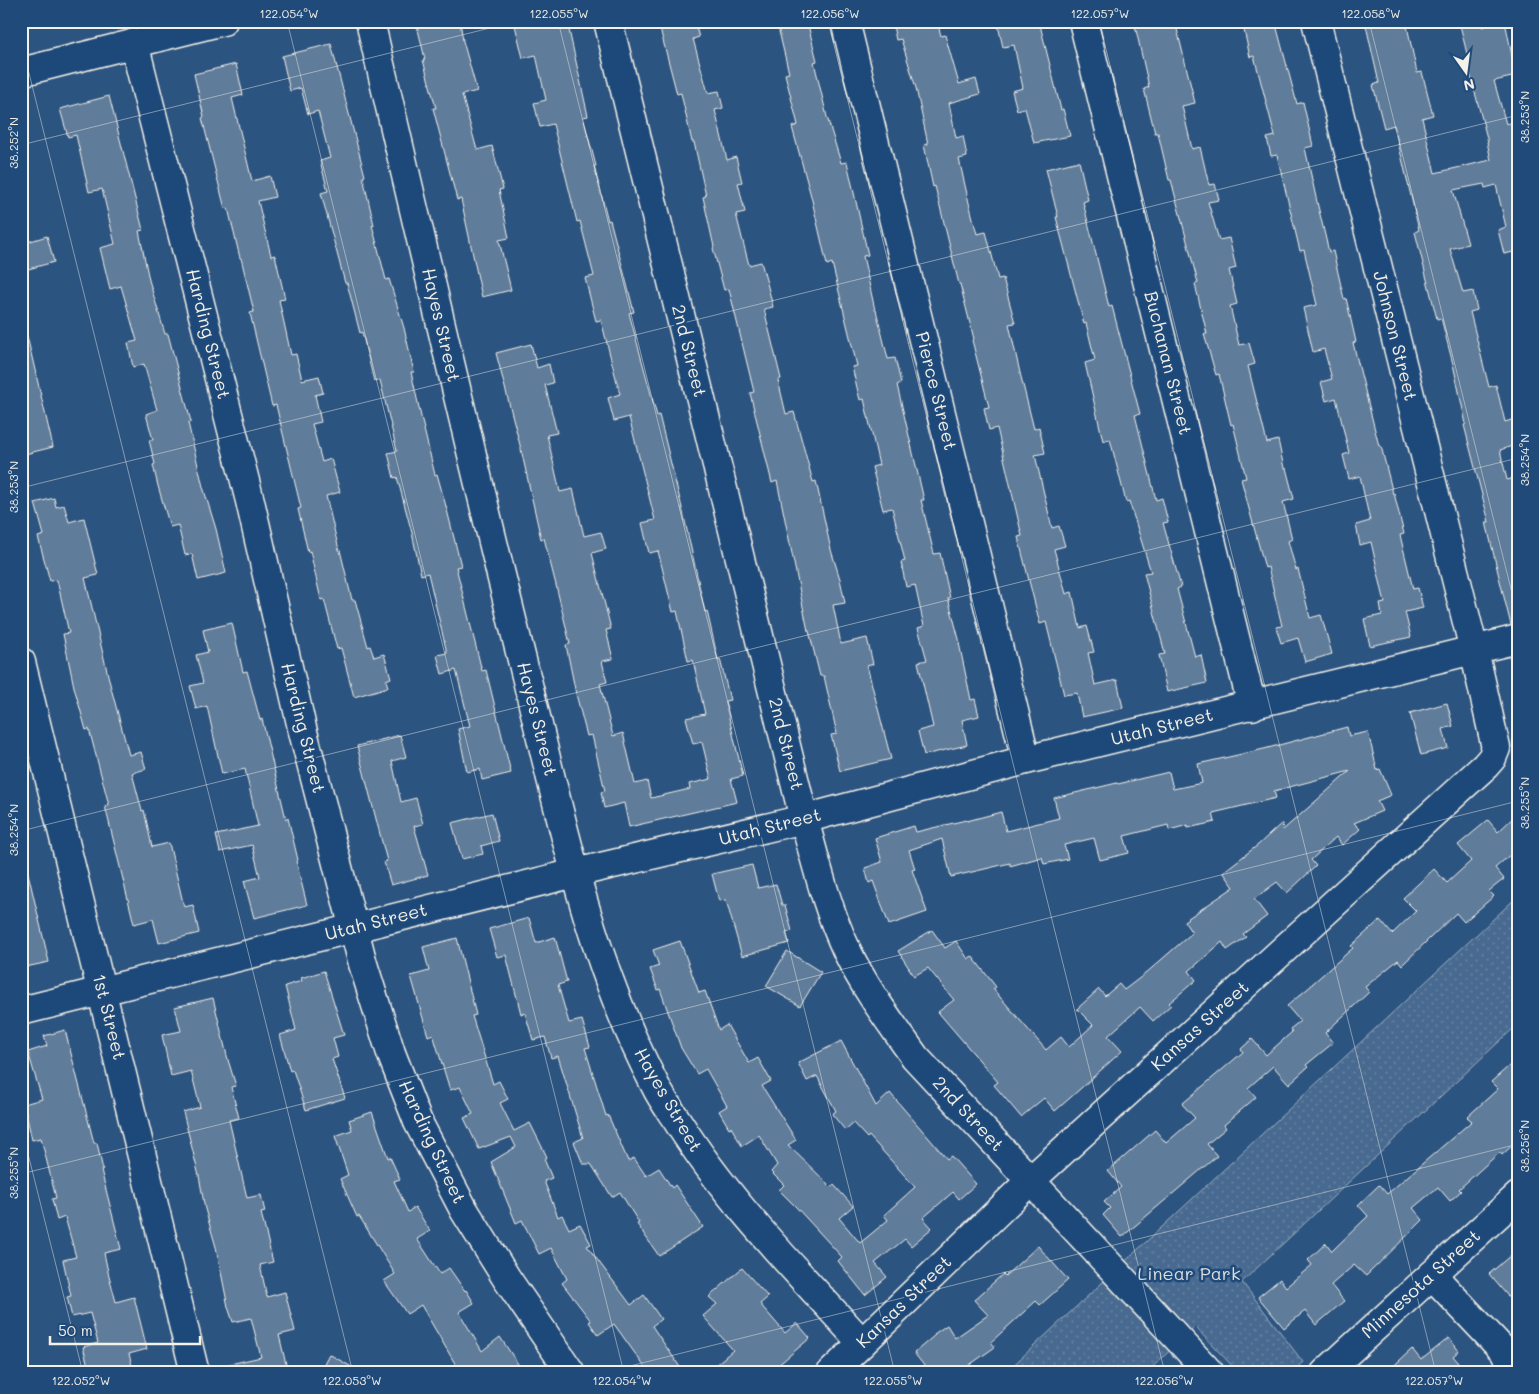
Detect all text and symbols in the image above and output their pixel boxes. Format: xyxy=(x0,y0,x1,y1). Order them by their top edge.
text: 122.054°W xyxy=(260,5,318,21)
text: 122.055°W xyxy=(530,5,588,21)
text: 122.056°W xyxy=(800,5,860,21)
text: 122.057°W xyxy=(1071,5,1129,21)
text: 122.058°W xyxy=(1341,5,1401,21)
north arrow xyxy=(1442,48,1492,98)
text: N xyxy=(1462,75,1477,96)
text: 38.253°N xyxy=(1516,91,1532,143)
text: 38.252°N xyxy=(5,117,21,169)
street label: Hayes Street xyxy=(417,265,467,384)
street label: Harding Street xyxy=(181,266,237,401)
street label: Johnson Street xyxy=(1368,268,1424,403)
street label: Buchanan Street xyxy=(1140,288,1198,437)
street label: 2nd Street xyxy=(667,302,713,399)
street label: Pierce Street xyxy=(911,329,963,453)
text: 38.254°N xyxy=(1516,434,1532,486)
text: 38.253°N xyxy=(5,461,21,513)
street label: Hayes Street xyxy=(512,659,564,778)
street label: Harding Street xyxy=(276,660,332,795)
street label: 2nd Street xyxy=(764,695,810,792)
street label: Utah Street xyxy=(1108,702,1215,750)
text: 38.255°N xyxy=(1516,777,1532,829)
street label: Utah Street xyxy=(716,802,823,850)
text: 38.254°N xyxy=(5,804,21,856)
street label: Utah Street xyxy=(322,897,429,945)
street label: 1st Street xyxy=(88,971,132,1062)
street label: Kansas Street xyxy=(1145,975,1253,1076)
street label: Hayes Street xyxy=(629,1043,708,1156)
street label: 2nd Street xyxy=(928,1071,1010,1156)
street label: Harding Street xyxy=(394,1076,472,1207)
text: 38.256°N xyxy=(1516,1120,1532,1172)
text: 38.255°N xyxy=(5,1147,21,1199)
street label: Minnesota Street xyxy=(1356,1223,1485,1343)
street label: Kansas Street xyxy=(850,1250,956,1353)
park label: Linear Park xyxy=(1138,1261,1240,1285)
scale bar xyxy=(50,1314,200,1346)
text: 50 m xyxy=(58,1320,93,1340)
text: 122.052°W xyxy=(52,1372,110,1388)
text: 122.053°W xyxy=(323,1372,381,1388)
text: 122.054°W xyxy=(593,1372,651,1388)
text: 122.055°W xyxy=(864,1372,922,1388)
text: 122.056°W xyxy=(1134,1372,1194,1388)
text: 122.057°W xyxy=(1405,1372,1463,1388)

